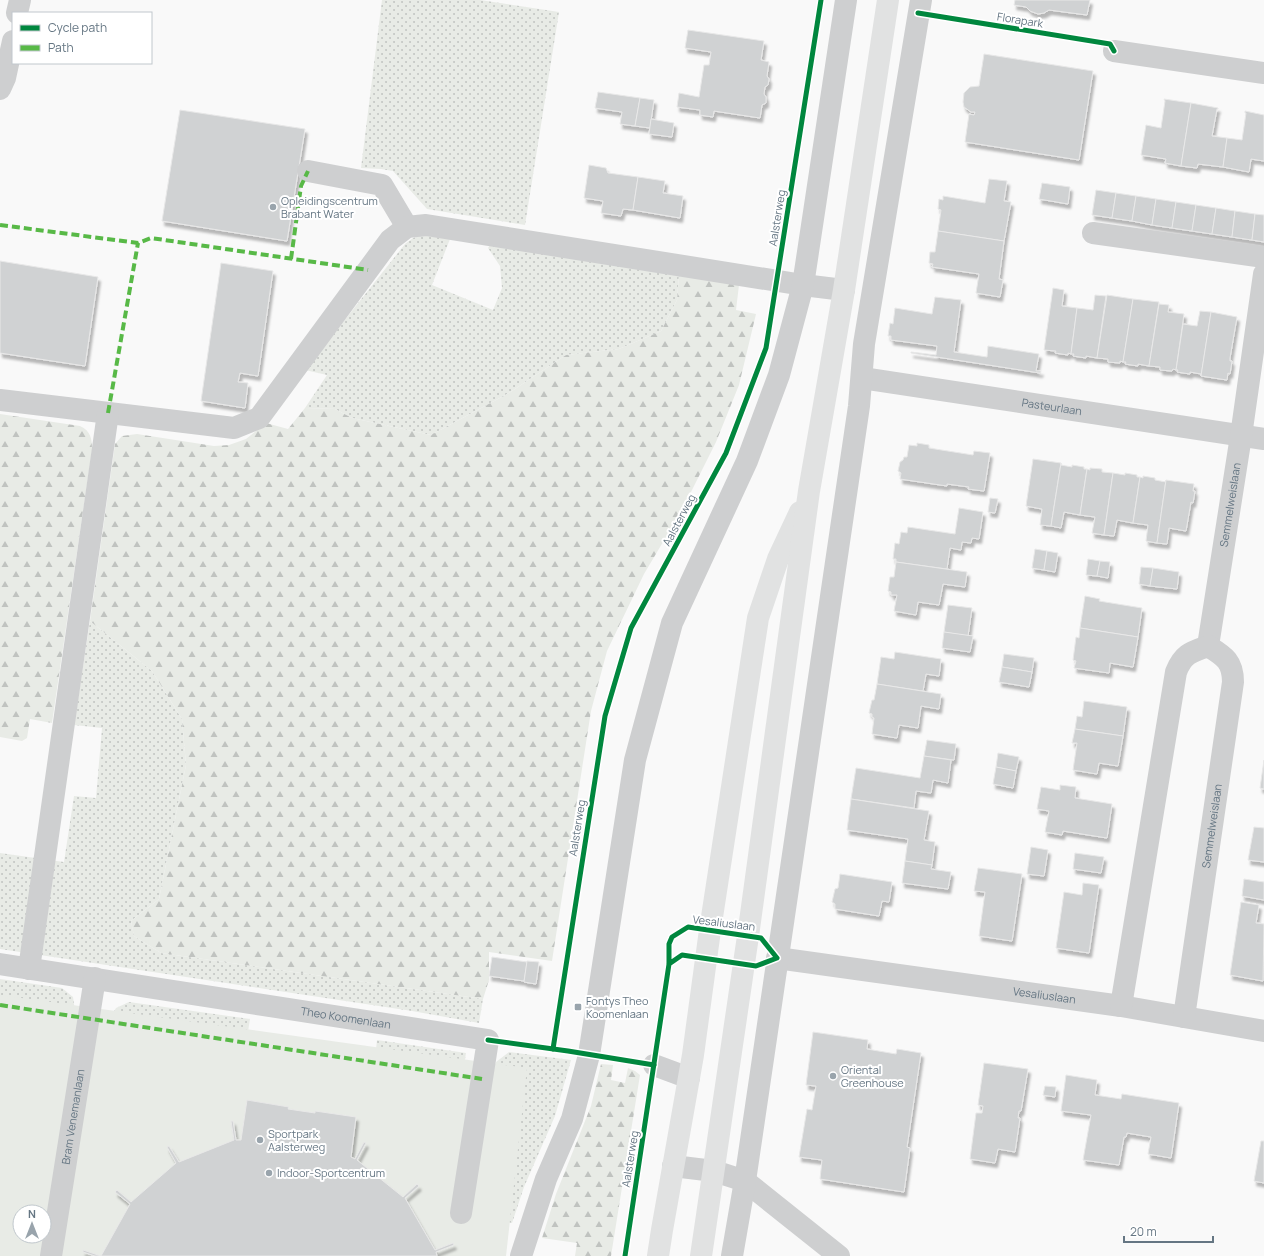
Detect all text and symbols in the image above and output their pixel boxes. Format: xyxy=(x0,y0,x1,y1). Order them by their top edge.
street label: Florapark xyxy=(996,8,1045,31)
legend xyxy=(12,12,152,64)
text: Cycle path xyxy=(48,19,107,36)
text: Path xyxy=(48,39,74,56)
street label: Aalsterweg xyxy=(765,189,788,247)
place label: Opleidingscentrum Brabant Water xyxy=(281,193,378,221)
marker: Opleidingscentrum Brabant Water xyxy=(268,202,278,212)
street label: Pasteurlaan xyxy=(1021,394,1083,418)
street label: Semmelweislaan xyxy=(1216,461,1244,548)
street label: Aalsterweg xyxy=(659,491,699,549)
street label: Semmelweislaan xyxy=(1198,783,1225,869)
street label: Aalsterweg xyxy=(565,799,588,857)
street label: Vesaliuslaan xyxy=(692,911,756,934)
street label: Vesaliuslaan xyxy=(1012,983,1077,1007)
place label: Fontys Theo Koomenlaan xyxy=(586,993,649,1021)
marker: Fontys Theo Koomenlaan xyxy=(573,1002,583,1012)
street label: Theo Koomenlaan xyxy=(300,1003,392,1032)
place label: Oriental Greenhouse xyxy=(841,1062,904,1090)
street label: Bram Venemanlaan xyxy=(58,1068,88,1166)
marker: Oriental Greenhouse xyxy=(828,1071,838,1081)
place label: Sportpark Aalsterweg xyxy=(268,1126,325,1154)
street label: Aalsterweg xyxy=(618,1130,641,1188)
marker: Sportpark Aalsterweg xyxy=(255,1135,265,1145)
place label: Indoor-Sportcentrum xyxy=(277,1165,385,1180)
marker: Indoor-Sportcentrum xyxy=(264,1168,274,1178)
north arrow xyxy=(12,1204,52,1244)
text: N xyxy=(28,1206,36,1221)
scale bar xyxy=(1124,1218,1213,1244)
text: 20 m xyxy=(1130,1223,1157,1240)

